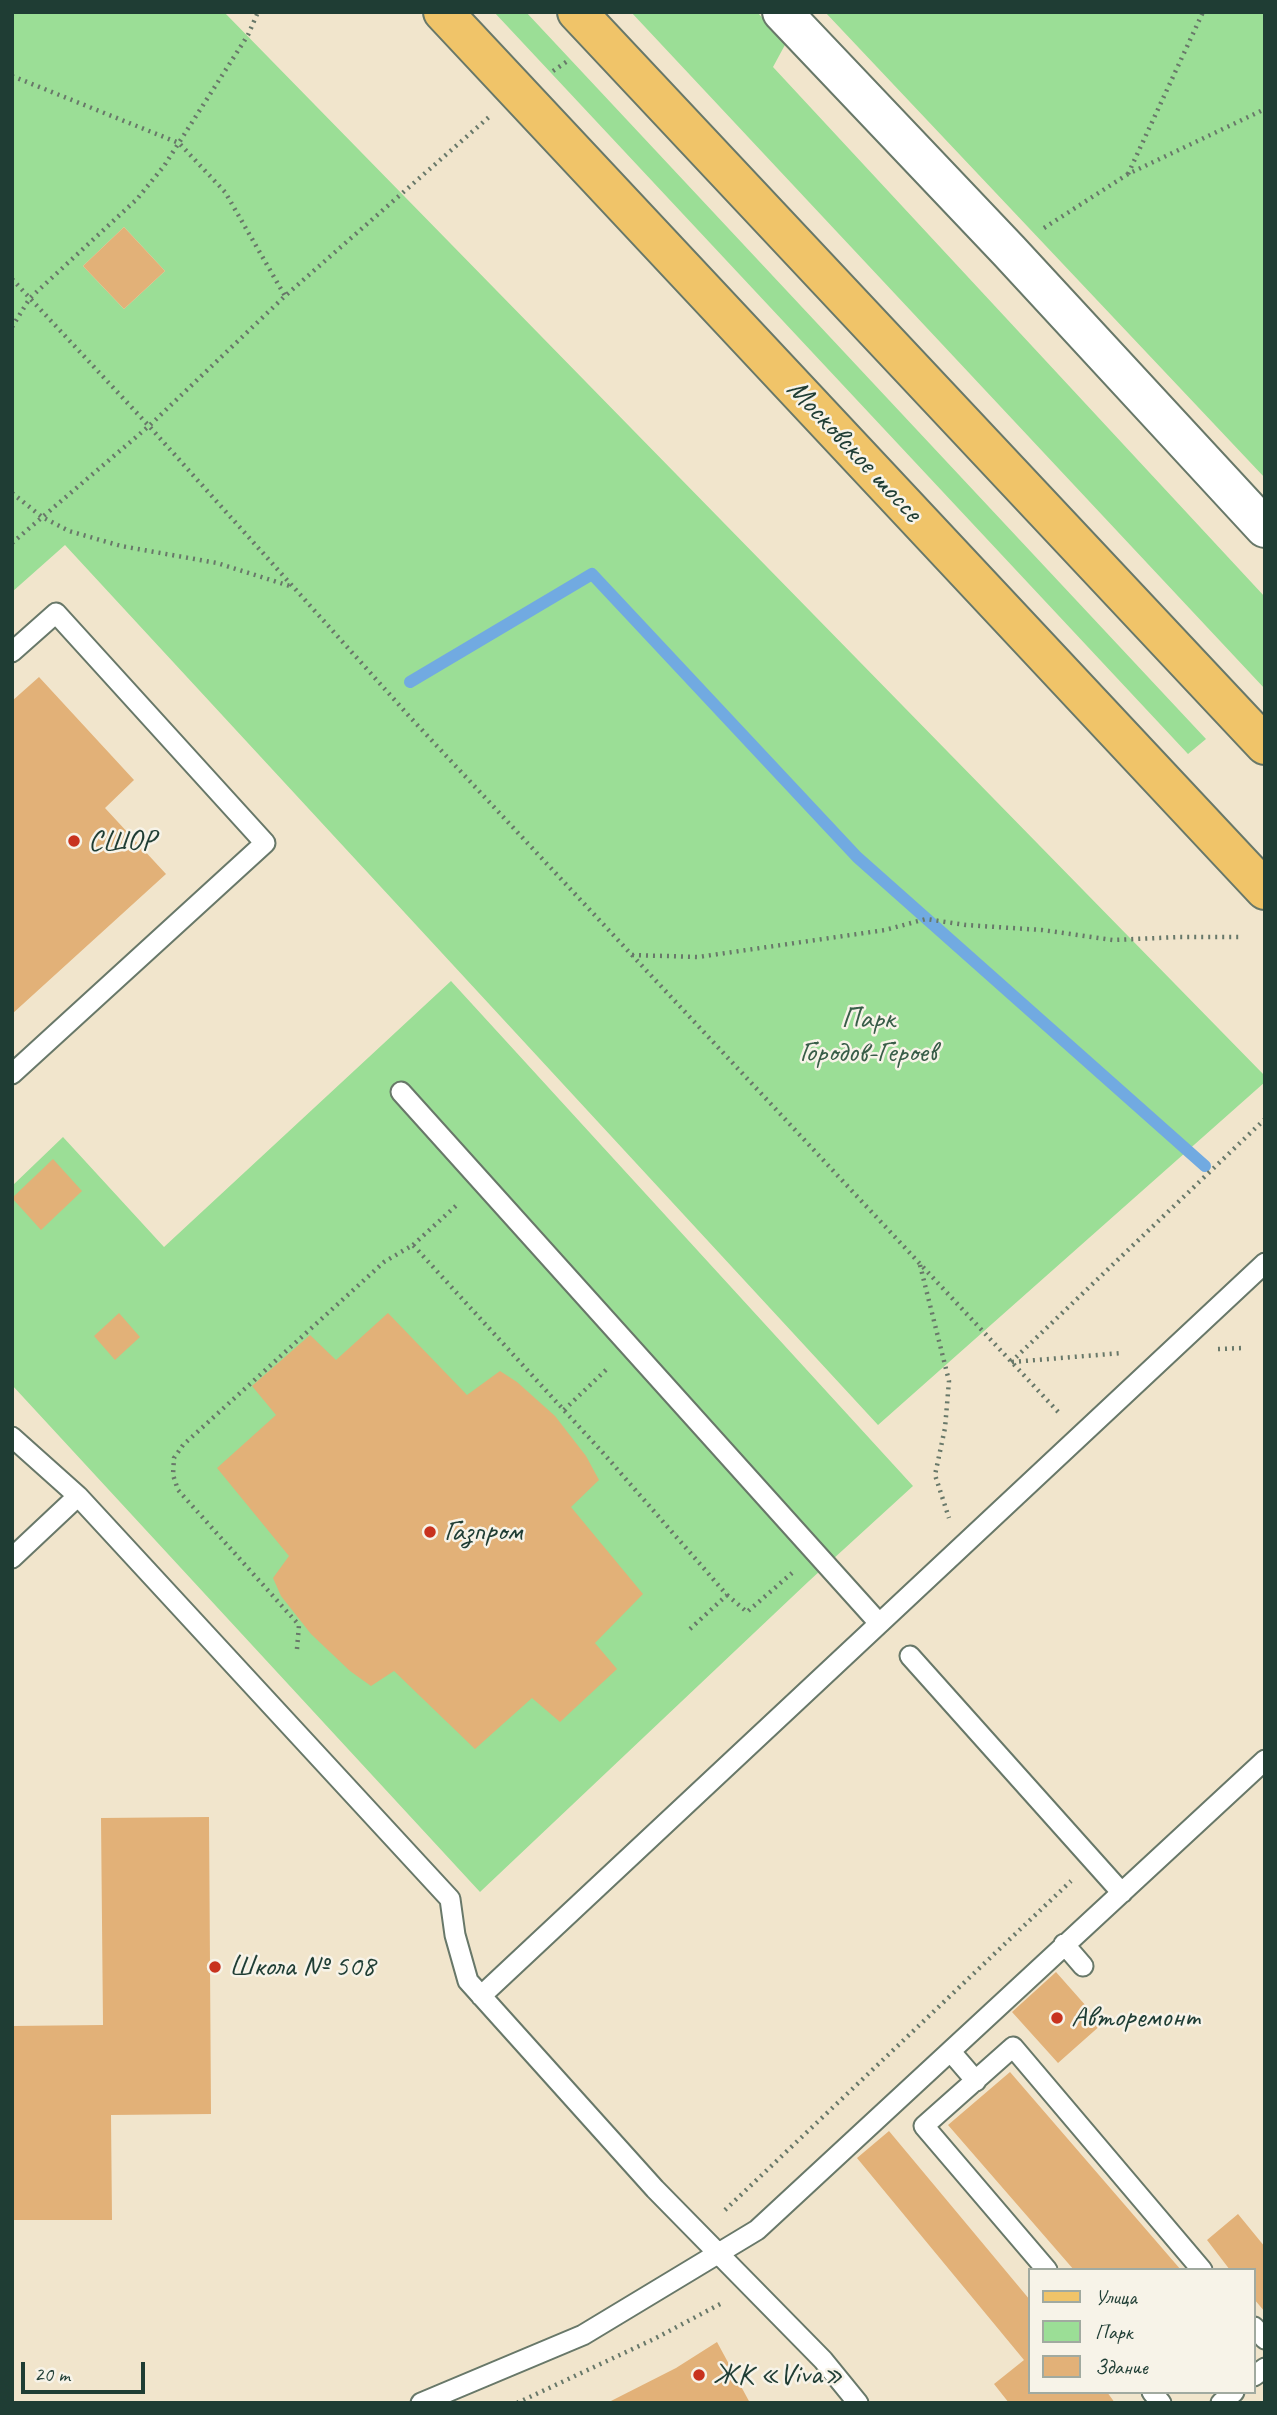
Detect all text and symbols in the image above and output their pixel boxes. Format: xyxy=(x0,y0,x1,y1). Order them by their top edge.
street label: Московское шоссе xyxy=(779,372,929,530)
place label: СШОР xyxy=(88,823,156,859)
marker: СШОР xyxy=(66,833,82,849)
park label: Парк Городов-Героев xyxy=(800,1001,936,1072)
place label: Газпром xyxy=(444,1514,523,1550)
marker: Газпром xyxy=(422,1524,438,1540)
place label: Школа № 508 xyxy=(229,1949,375,1985)
marker: Школа № 508 xyxy=(207,1959,223,1975)
place label: Авторемонт xyxy=(1071,2000,1200,2036)
marker: Авторемонт xyxy=(1049,2010,1065,2026)
legend xyxy=(1028,2268,1256,2394)
text: Улица xyxy=(1095,2284,1137,2310)
text: Парк xyxy=(1095,2319,1132,2345)
scale bar xyxy=(24,2348,149,2392)
text: Здание xyxy=(1095,2354,1148,2380)
place label: ЖК «Viva» xyxy=(713,2357,843,2393)
text: 20 m xyxy=(34,2361,70,2387)
marker: ЖК «Viva» xyxy=(691,2367,707,2383)

